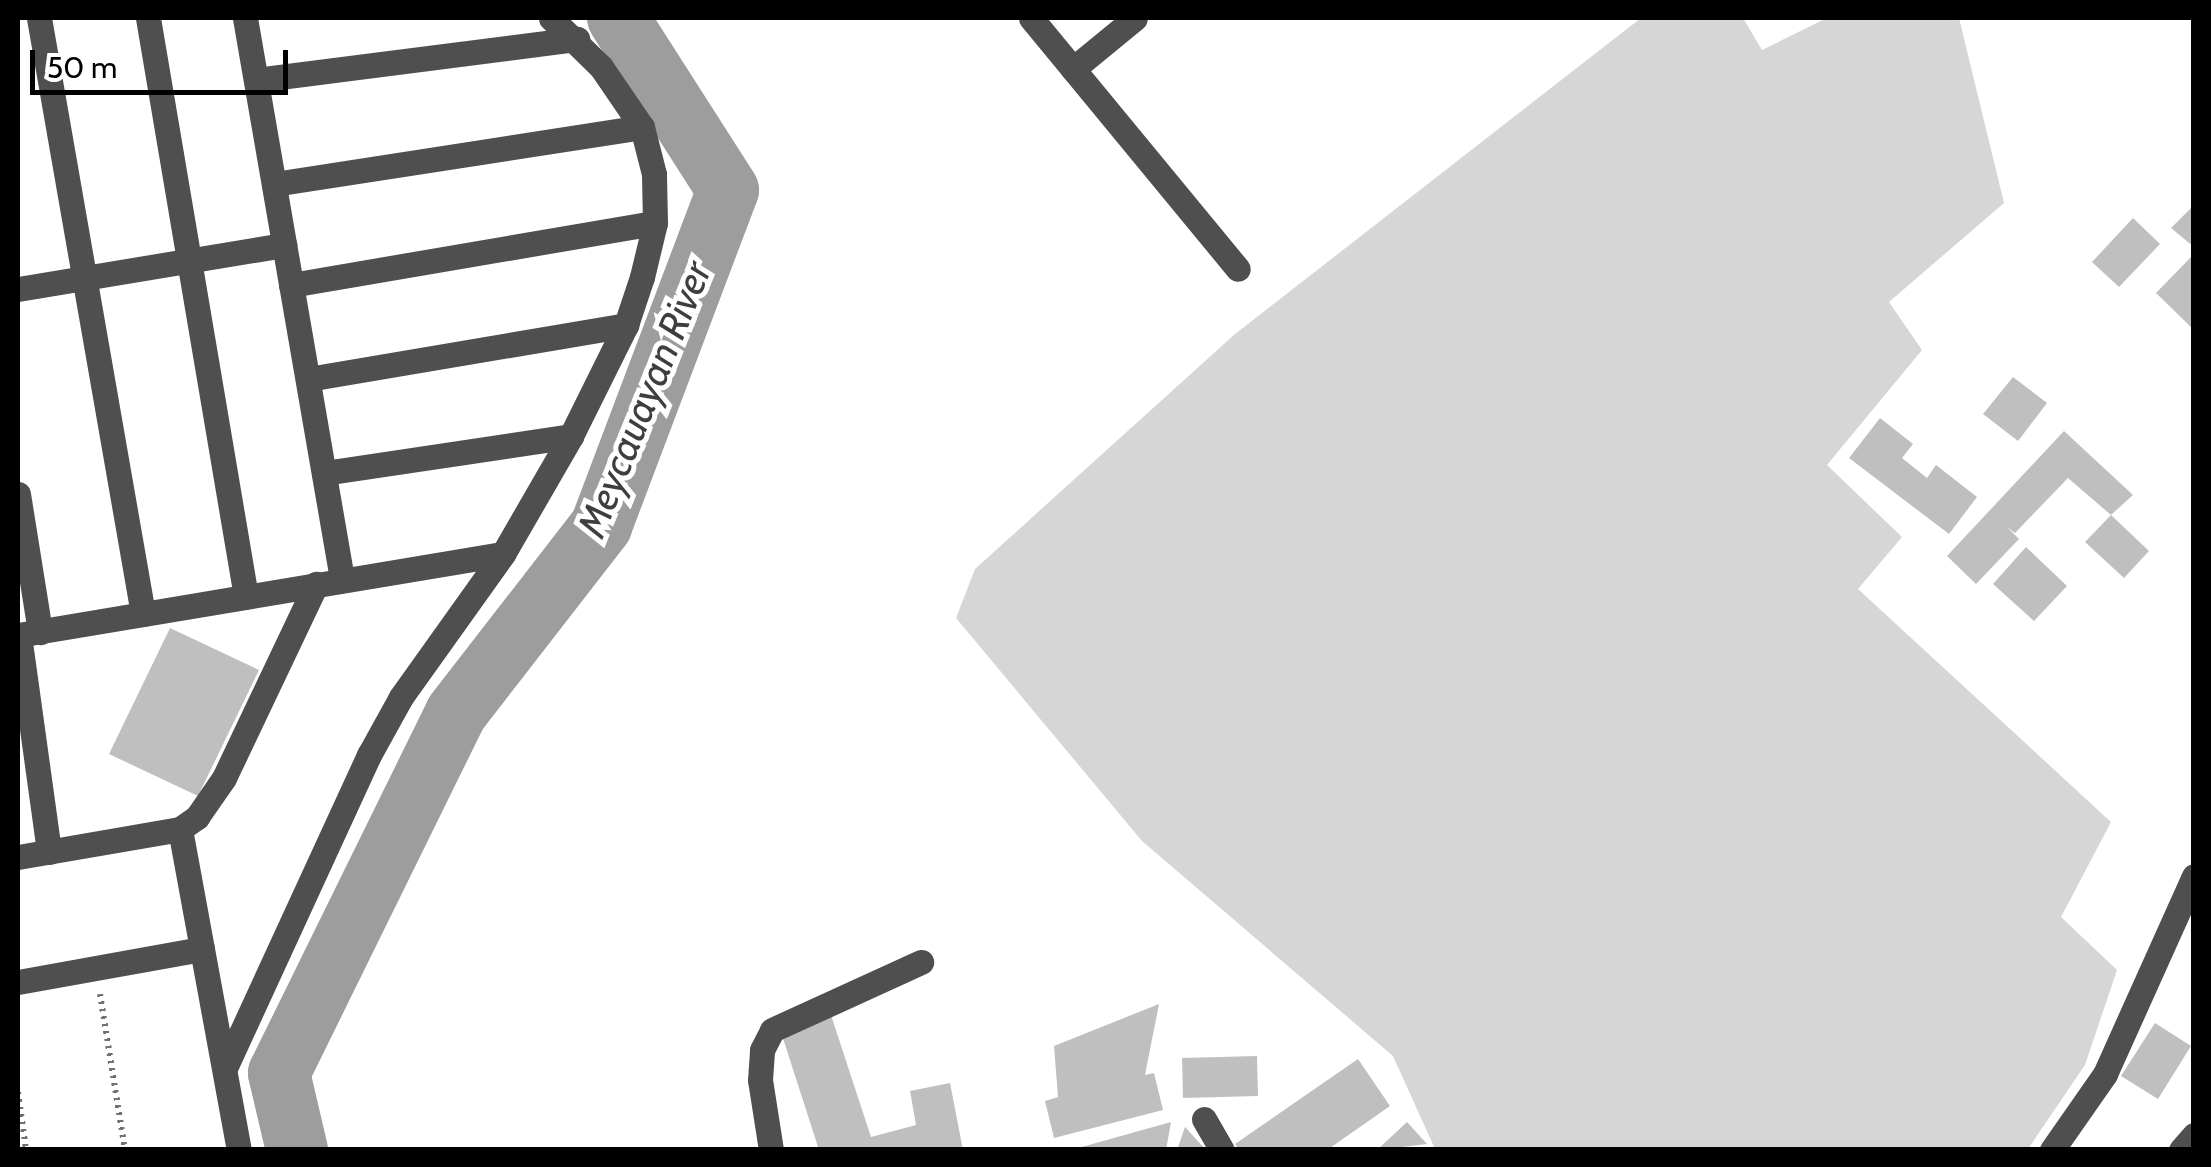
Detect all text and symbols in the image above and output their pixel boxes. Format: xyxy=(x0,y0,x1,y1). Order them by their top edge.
scale bar xyxy=(35,30,292,92)
text: 50 m xyxy=(47,49,117,86)
water label: Meycauayan River xyxy=(567,254,721,544)

